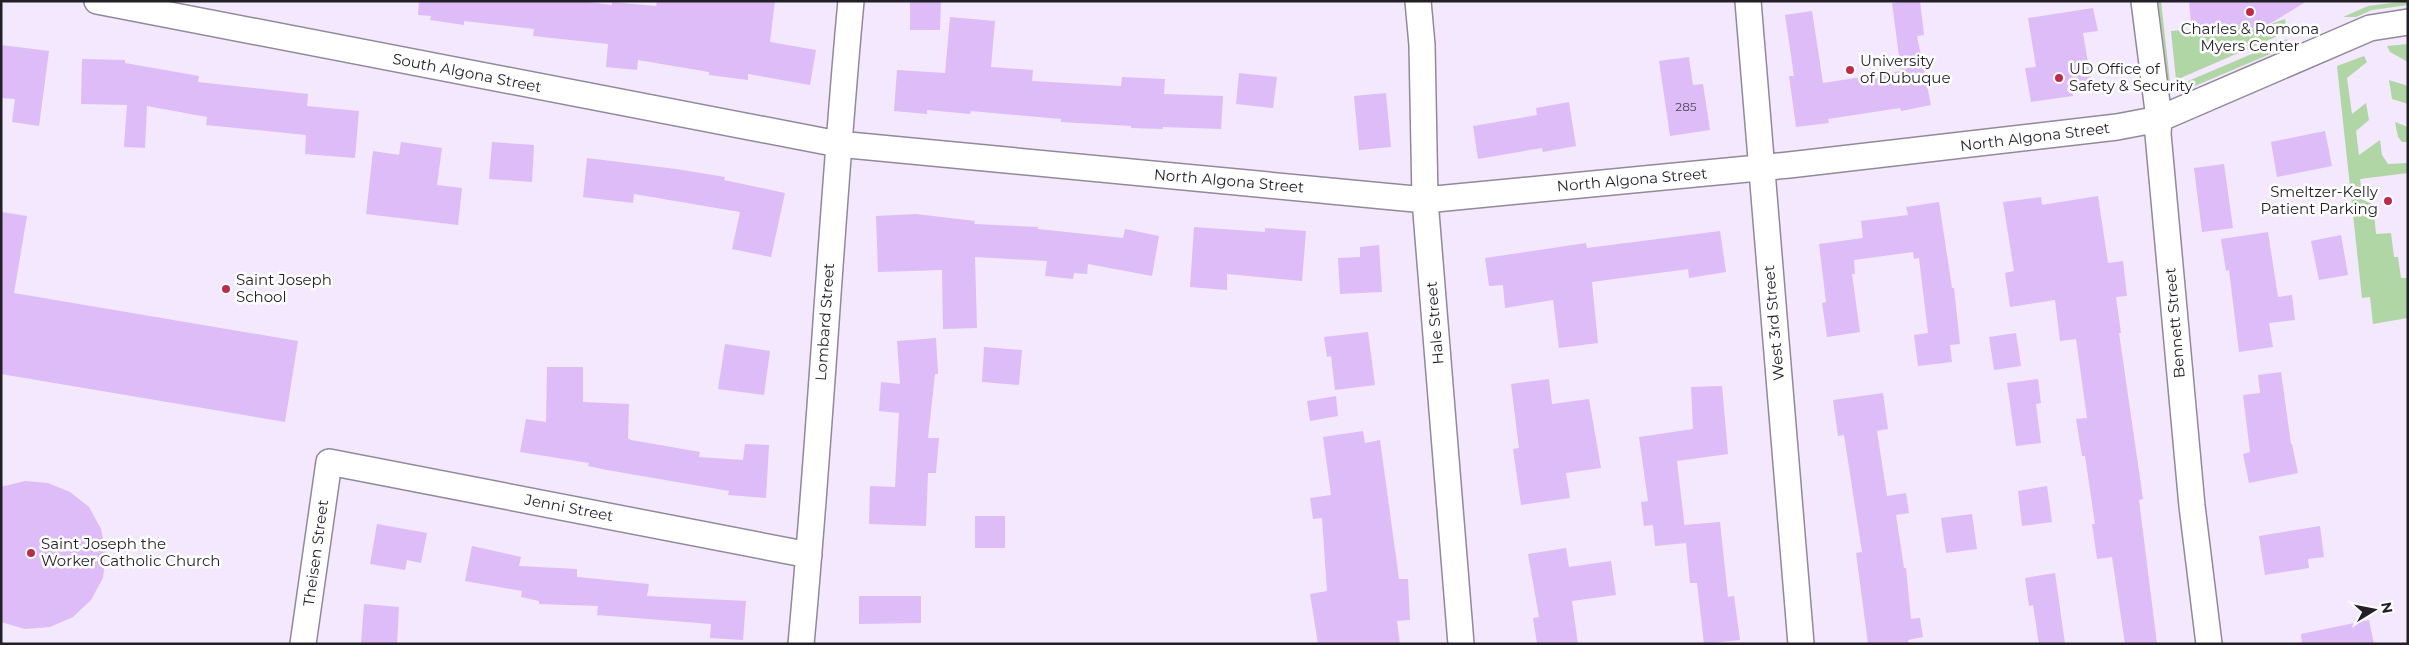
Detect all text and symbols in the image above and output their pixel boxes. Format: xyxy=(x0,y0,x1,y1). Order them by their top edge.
marker: Charles & Romona Myers Center xyxy=(2244,6,2256,18)
place label: Charles & Romona Myers Center xyxy=(2181,19,2319,55)
street label: South Algona Street xyxy=(391,49,543,96)
place label: University of Dubuque xyxy=(1860,51,1950,87)
place label: UD Office of Safety & Security xyxy=(2069,59,2194,95)
marker: University of Dubuque xyxy=(1844,64,1856,76)
marker: UD Office of Safety & Security xyxy=(2053,72,2065,84)
house number: 285 xyxy=(1675,99,1697,114)
street label: North Algona Street xyxy=(1959,118,2111,155)
street label: North Algona Street xyxy=(1556,163,1708,196)
street label: North Algona Street xyxy=(1153,164,1305,197)
place label: Smeltzer-Kelly Patient Parking xyxy=(2261,182,2379,218)
marker: Smeltzer-Kelly Patient Parking xyxy=(2382,195,2394,207)
street label: Lombard Street xyxy=(811,262,838,382)
street label: West 3rd Street xyxy=(1759,264,1788,382)
street label: Bennett Street xyxy=(2160,267,2189,379)
place label: Saint Joseph School xyxy=(236,270,332,306)
street label: Hale Street xyxy=(1421,281,1448,365)
marker: Saint Joseph School xyxy=(220,283,232,295)
street label: Jenni Street xyxy=(522,489,615,525)
street label: Theisen Street xyxy=(299,498,332,608)
place label: Saint Joseph the Worker Catholic Church xyxy=(41,534,220,570)
marker: Saint Joseph the Worker Catholic Church xyxy=(25,547,37,559)
north arrow xyxy=(2349,585,2399,635)
text: N xyxy=(2377,601,2397,615)

